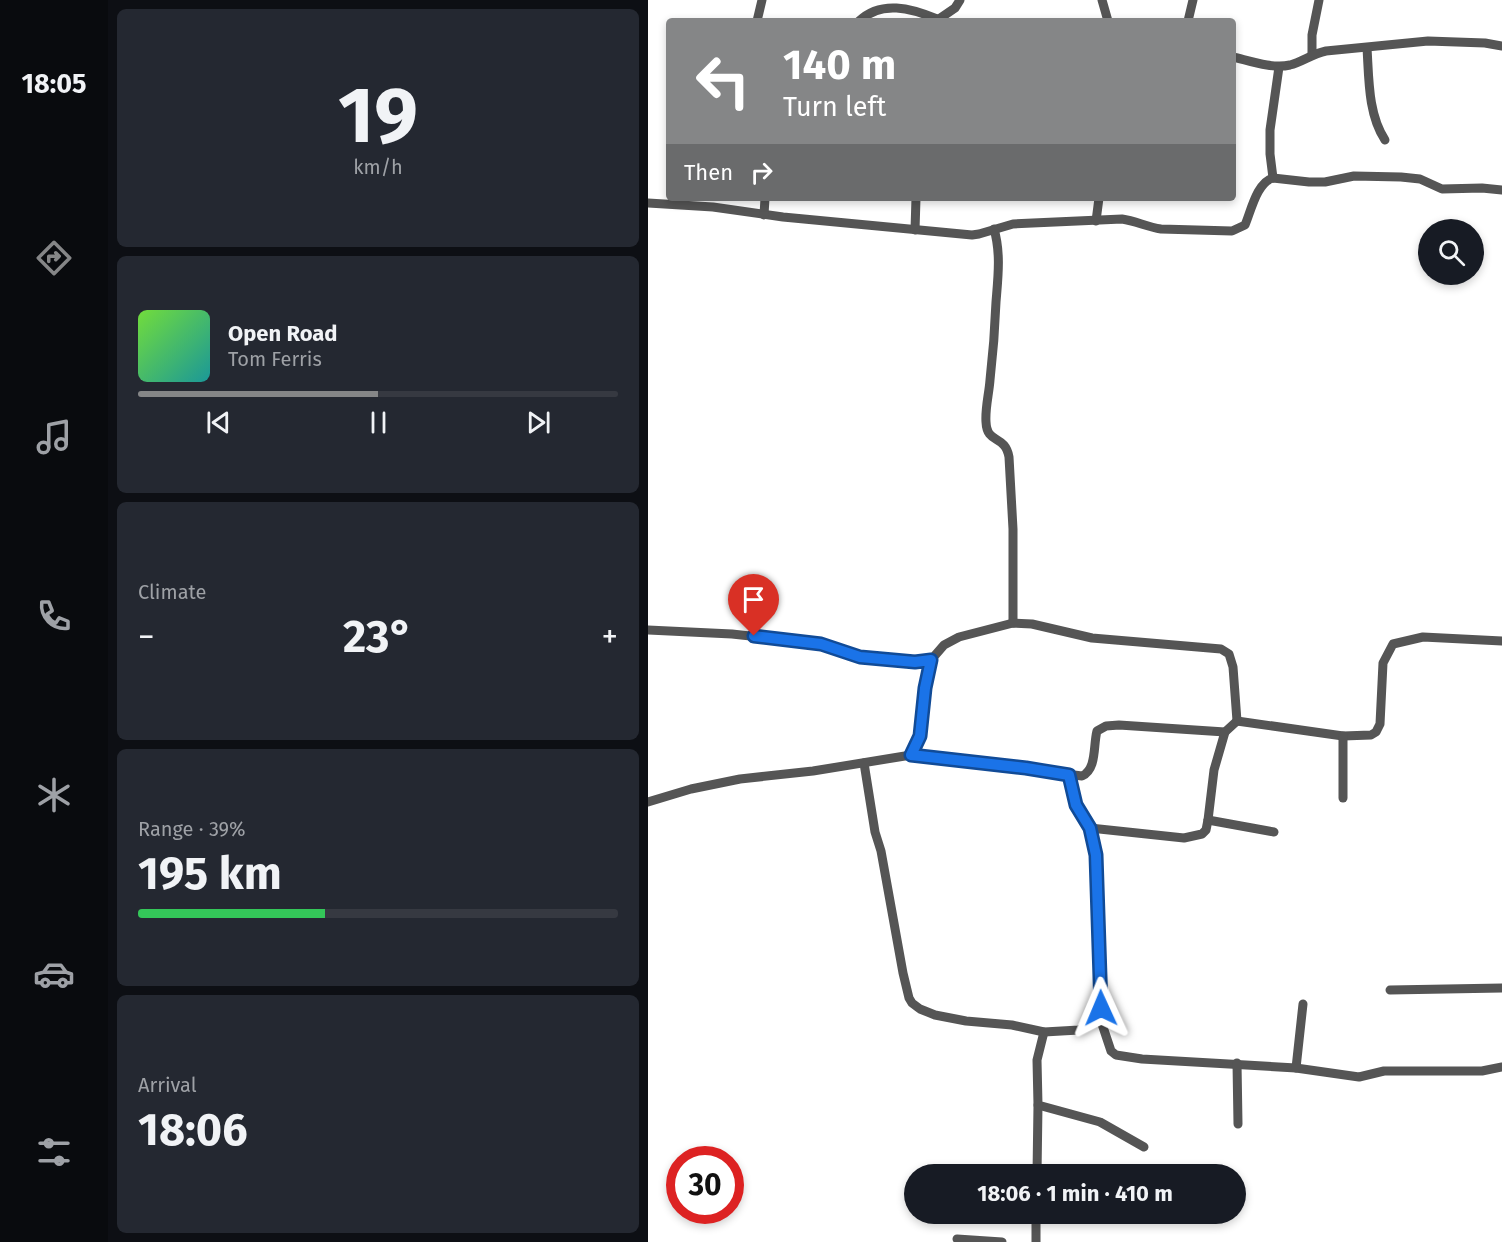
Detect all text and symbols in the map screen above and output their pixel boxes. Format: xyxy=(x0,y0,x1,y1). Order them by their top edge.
text: 140 m xyxy=(783,40,896,90)
icon: left xyxy=(684,42,762,120)
text: 18:05 xyxy=(22,68,86,100)
text: 19 xyxy=(338,69,418,163)
text: Turn left xyxy=(783,91,886,123)
text: km/h xyxy=(353,155,403,179)
icon: right xyxy=(745,156,778,189)
text: Then xyxy=(684,159,733,186)
map controls xyxy=(1418,219,1484,285)
button: search xyxy=(1418,219,1484,285)
icon: directions xyxy=(33,237,75,279)
text: Open Road xyxy=(228,320,338,347)
text: Tom Ferris xyxy=(228,347,322,371)
icon: previous xyxy=(202,406,235,439)
icon: pause xyxy=(362,406,395,439)
icon: next xyxy=(522,406,555,439)
icon: music xyxy=(33,416,75,458)
pin xyxy=(728,574,779,636)
text: Climate xyxy=(138,580,206,604)
icon: arrive xyxy=(737,583,770,616)
icon: phone xyxy=(33,595,75,637)
text: 23° xyxy=(343,610,413,664)
text: − xyxy=(138,617,155,657)
text: + xyxy=(602,617,618,657)
icon: climate xyxy=(33,774,75,816)
text: Range · 39% xyxy=(138,817,246,841)
text: 195 km xyxy=(138,847,282,901)
icon: car xyxy=(33,953,75,995)
position arrow xyxy=(1069,976,1133,1040)
text: Arrival xyxy=(138,1073,197,1097)
text: 18:06 xyxy=(138,1103,248,1157)
icon: filters xyxy=(33,1131,75,1173)
speed limit sign: 30 xyxy=(666,1146,744,1224)
text: 18:06 · 1 min · 410 m xyxy=(977,1180,1173,1207)

